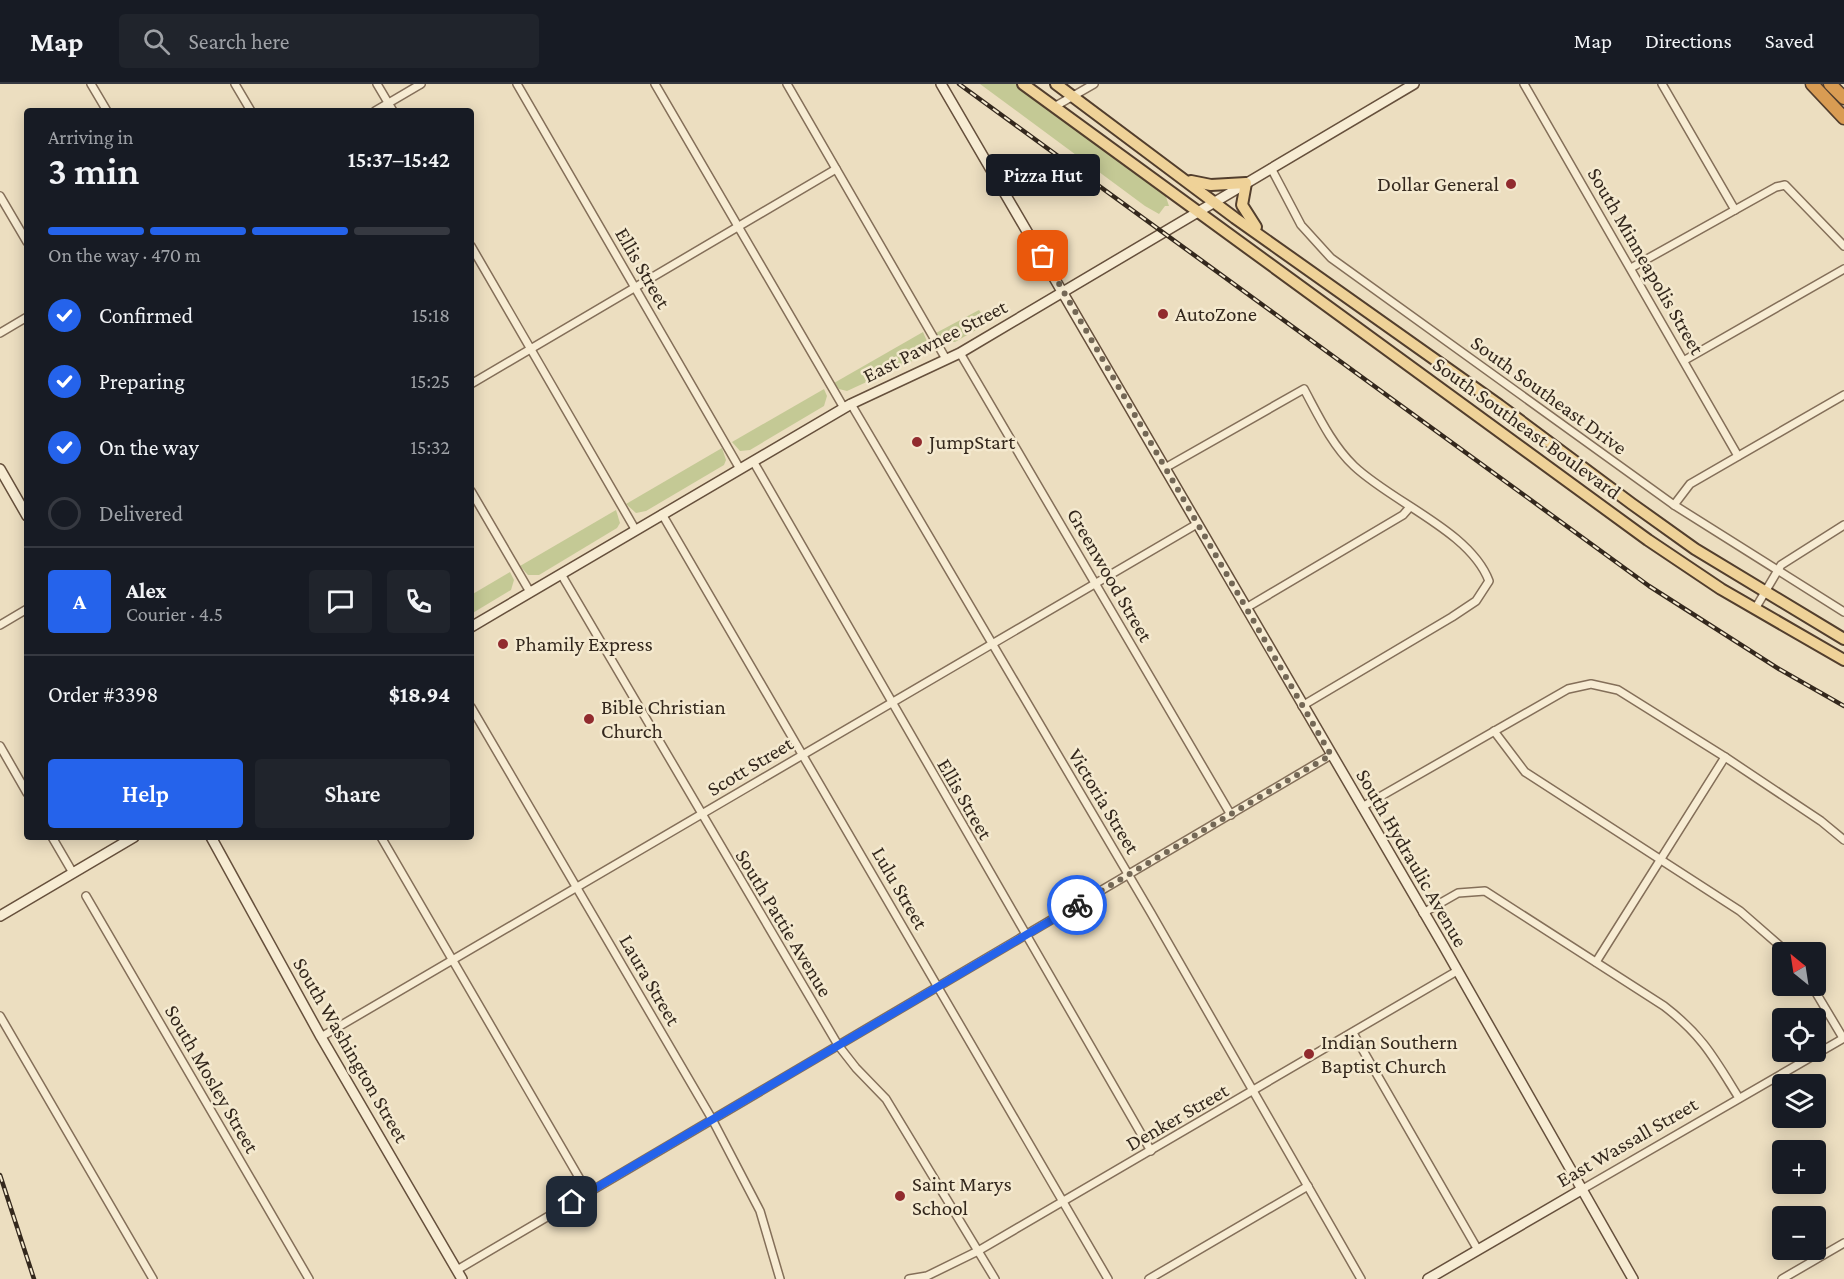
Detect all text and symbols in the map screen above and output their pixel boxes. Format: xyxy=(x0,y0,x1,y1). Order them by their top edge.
search box xyxy=(119,14,539,68)
icon: search xyxy=(140,25,173,58)
text: Map xyxy=(30,26,83,57)
text: Search here xyxy=(188,29,289,54)
text: Map xyxy=(1574,29,1612,53)
text: Directions xyxy=(1645,29,1732,53)
text: Saved xyxy=(1765,29,1814,53)
text: Arriving in xyxy=(48,126,133,148)
text: 15:37–15:42 xyxy=(348,147,450,172)
text: 3 min xyxy=(48,149,139,192)
callout: Pizza Hut xyxy=(986,154,1100,196)
street label: South Minneapolis Street xyxy=(1583,163,1710,360)
text: Pizza Hut xyxy=(1003,164,1083,186)
place label: Dollar General xyxy=(1377,172,1499,196)
marker: Dollar General xyxy=(1504,177,1518,191)
street label: Ellis Street xyxy=(610,223,676,314)
pin xyxy=(1017,230,1068,281)
icon: bag xyxy=(1026,239,1059,272)
text: On the way · 470 m xyxy=(48,244,201,266)
street label: East Pawnee Street xyxy=(859,294,1012,388)
icon: check xyxy=(48,299,81,332)
place label: AutoZone xyxy=(1175,302,1257,326)
text: Confirmed xyxy=(99,303,193,328)
text: 15:18 xyxy=(412,304,450,326)
marker: AutoZone xyxy=(1156,307,1170,321)
street label: South Southeast Drive xyxy=(1466,330,1632,460)
street label: South Southeast Boulevard xyxy=(1428,352,1626,504)
icon: check xyxy=(48,365,81,398)
text: Preparing xyxy=(99,369,185,394)
text: 15:25 xyxy=(410,370,450,392)
place label: JumpStart xyxy=(927,430,1016,454)
icon: check xyxy=(48,431,81,464)
text: On the way xyxy=(99,435,199,460)
marker: JumpStart xyxy=(910,435,924,449)
text: 15:32 xyxy=(410,436,450,458)
text: Delivered xyxy=(99,501,183,526)
street label: Greenwood Street xyxy=(1062,504,1158,647)
button: chat xyxy=(309,570,372,633)
button: phone xyxy=(387,570,450,633)
text: Alex xyxy=(126,578,167,603)
text: A xyxy=(73,589,86,614)
text: Courier · 4.5 xyxy=(126,603,223,625)
place label: Phamily Express xyxy=(515,632,653,656)
marker: Phamily Express xyxy=(496,637,510,651)
text: Order #3398 xyxy=(48,682,158,707)
text: $18.94 xyxy=(389,682,450,707)
place label: Bible Christian Church xyxy=(601,695,726,743)
marker: Bible Christian Church xyxy=(582,712,596,726)
street label: Scott Street xyxy=(703,730,798,801)
street label: Victoria Street xyxy=(1063,744,1145,859)
street label: Ellis Street xyxy=(932,754,998,845)
button: Help xyxy=(48,759,243,828)
button: Share xyxy=(255,759,450,828)
street label: South Hydraulic Avenue xyxy=(1351,765,1473,951)
street label: Lulu Street xyxy=(867,842,934,934)
street label: South Pattie Avenue xyxy=(730,845,838,1001)
courier xyxy=(1047,875,1107,935)
icon: bike xyxy=(1061,889,1094,922)
street label: Laura Street xyxy=(614,930,686,1031)
north arrow xyxy=(1772,942,1826,996)
map controls xyxy=(1772,942,1826,1260)
street label: South Washington Street xyxy=(288,953,414,1148)
street label: South Mosley Street xyxy=(160,1001,265,1158)
button: locate xyxy=(1772,1008,1826,1062)
place label: Indian Southern Baptist Church xyxy=(1321,1030,1458,1078)
marker: Indian Southern Baptist Church xyxy=(1302,1047,1316,1061)
button: layers xyxy=(1772,1074,1826,1128)
street label: Denker Street xyxy=(1122,1078,1233,1156)
street label: East Wassall Street xyxy=(1552,1091,1703,1192)
button: + xyxy=(1772,1140,1826,1194)
place label: Saint Marys School xyxy=(912,1172,1012,1220)
pin xyxy=(546,1176,597,1227)
icon: home xyxy=(555,1185,588,1218)
marker: Saint Marys School xyxy=(893,1189,907,1203)
button: − xyxy=(1772,1206,1826,1260)

